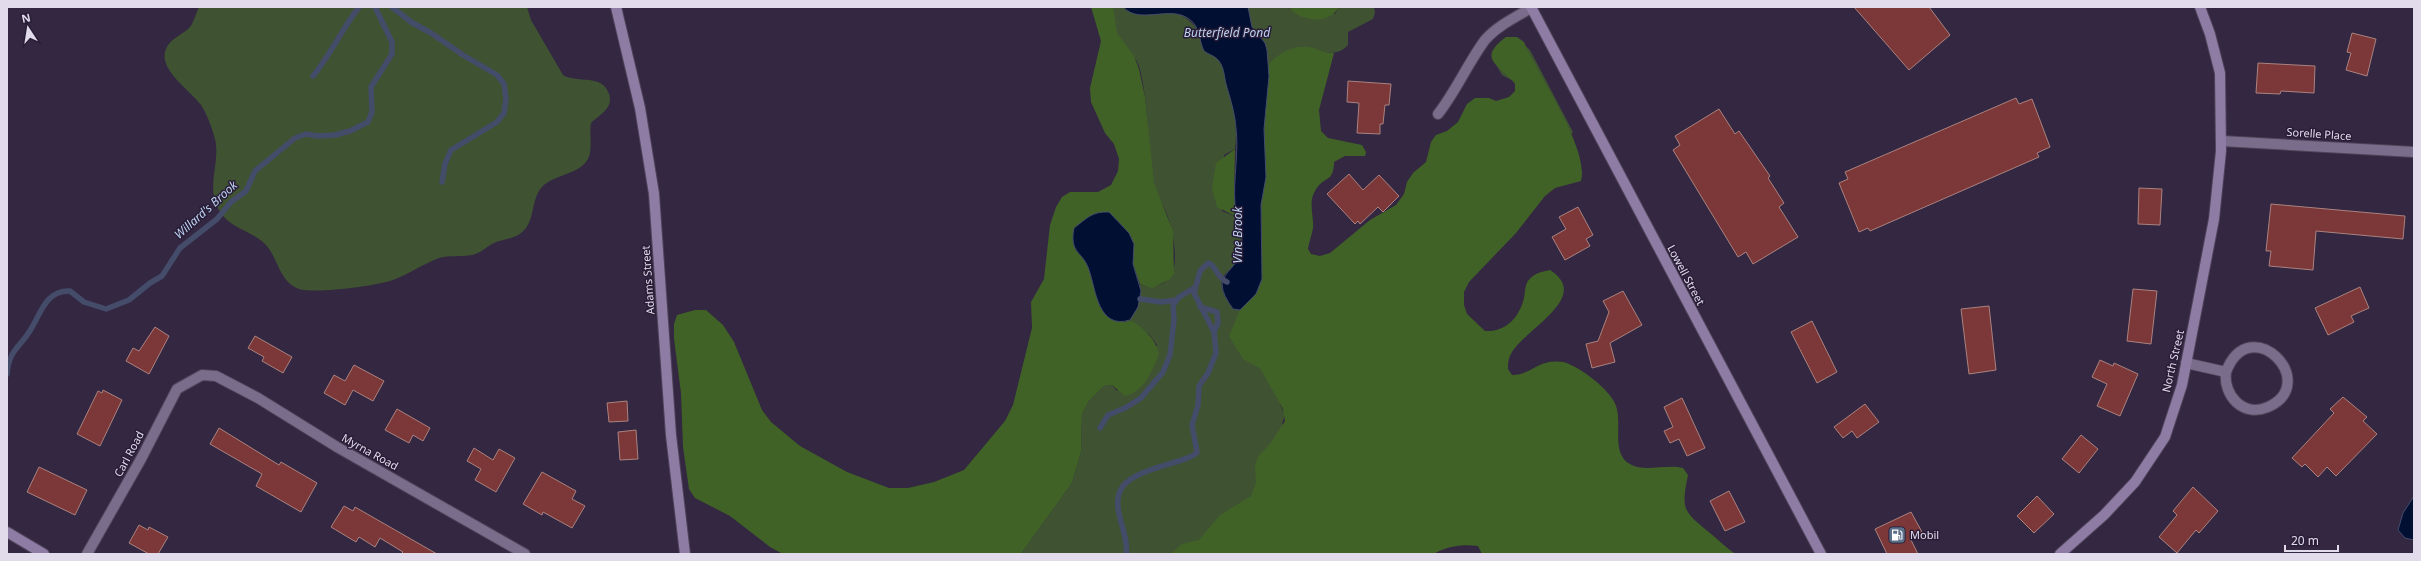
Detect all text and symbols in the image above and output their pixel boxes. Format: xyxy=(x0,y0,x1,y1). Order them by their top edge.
north arrow xyxy=(8,8,48,48)
text: N xyxy=(20,9,32,26)
water label: Butterfield Pond xyxy=(1184,24,1271,41)
street label: Sorelle Place xyxy=(2286,124,2352,143)
water label: Willard's Brook xyxy=(170,176,242,243)
water label: Vine Brook xyxy=(1229,205,1246,263)
street label: Lowell Street xyxy=(1664,242,1709,308)
street label: Adams Street xyxy=(638,245,657,315)
street label: North Street xyxy=(2158,328,2187,394)
street label: Carl Road xyxy=(110,428,147,479)
street label: Myrna Road xyxy=(339,430,401,473)
fuel station icon: Mobil xyxy=(1887,525,1907,545)
place label: Mobil xyxy=(1910,527,1939,542)
scale bar xyxy=(2285,527,2338,553)
text: 20 m xyxy=(2291,532,2319,549)

